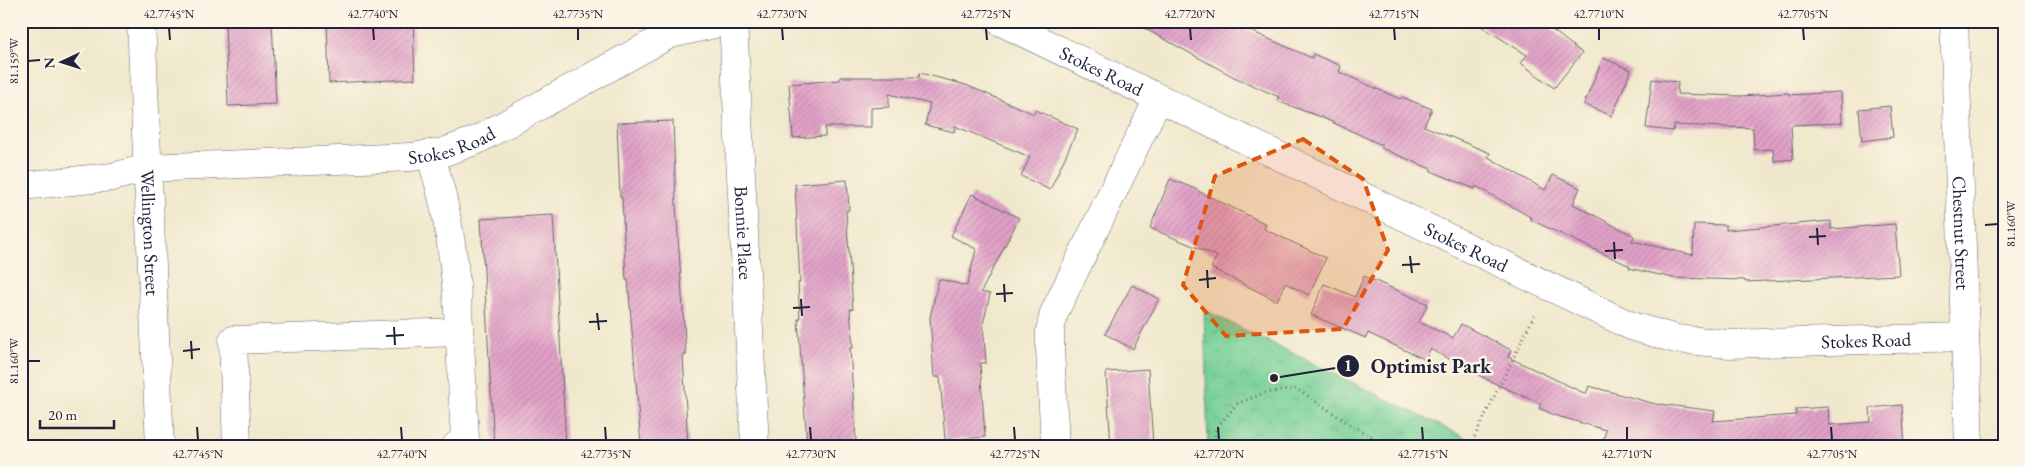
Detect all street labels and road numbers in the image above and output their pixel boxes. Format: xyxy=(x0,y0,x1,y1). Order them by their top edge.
street label: Stokes Road xyxy=(1055,40,1148,102)
street label: Stokes Road xyxy=(406,120,500,170)
street label: Wellington Street xyxy=(135,169,165,296)
street label: Chestnut Street xyxy=(1946,175,1975,291)
street label: Bonnie Place xyxy=(729,185,758,280)
street label: Stokes Road xyxy=(1420,216,1513,278)
street label: Stokes Road xyxy=(1821,327,1912,354)

